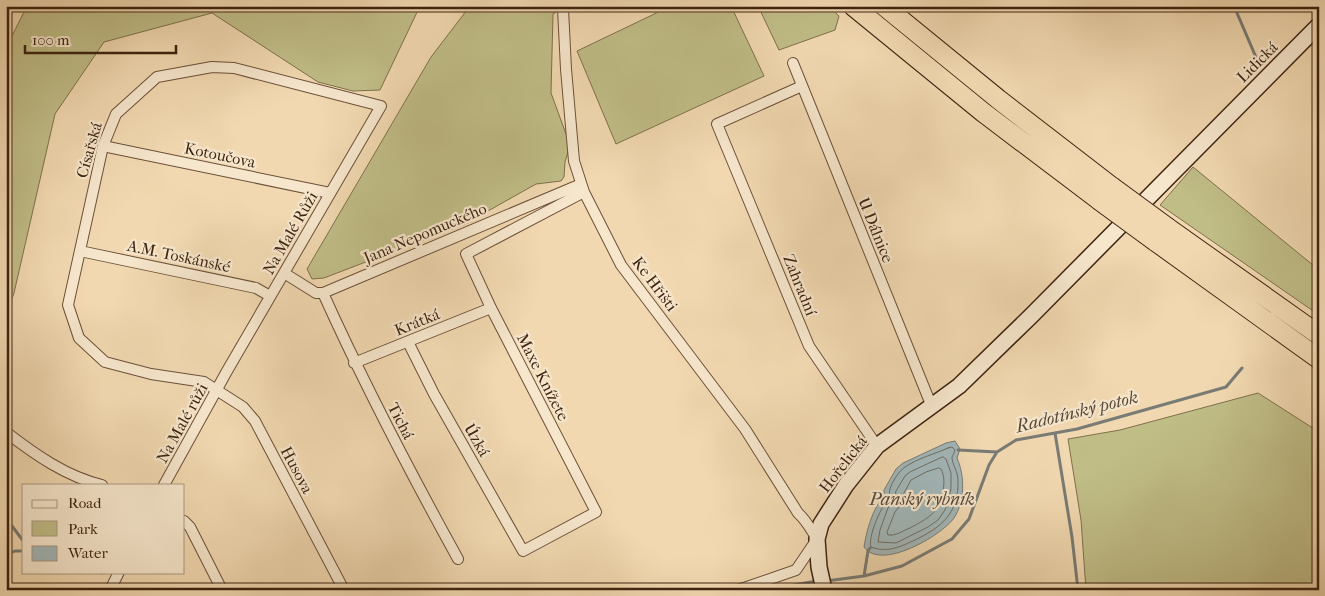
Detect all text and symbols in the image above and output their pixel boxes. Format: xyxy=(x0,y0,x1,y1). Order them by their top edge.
scale bar xyxy=(25,22,176,54)
text: 100 m xyxy=(32,31,70,49)
street label: Lidická xyxy=(1233,37,1282,86)
street label: Císařská xyxy=(72,119,106,180)
street label: Kotoučova xyxy=(183,138,258,172)
street label: Na Malé Růži xyxy=(259,188,321,278)
street label: U Dálnice xyxy=(854,195,898,266)
street label: Jana Nepomuckého xyxy=(359,199,489,268)
street label: A.M. Toskánské xyxy=(125,236,232,276)
street label: Zahradní xyxy=(779,252,821,319)
street label: Ke Hřišti xyxy=(628,253,682,315)
street label: Krátká xyxy=(392,304,443,340)
street label: Maxe Knížete xyxy=(513,330,573,424)
street label: Na Malé růži xyxy=(152,380,212,466)
water label: Radotínský potok xyxy=(1013,387,1140,438)
street label: Tichá xyxy=(384,400,418,443)
street label: Úzká xyxy=(460,420,494,460)
street label: Hořelická xyxy=(815,431,871,496)
street label: Husova xyxy=(277,443,318,497)
legend xyxy=(22,484,185,574)
water label: Panský rybník xyxy=(868,489,975,510)
text: Road xyxy=(68,494,102,512)
text: Park xyxy=(68,520,98,538)
text: Water xyxy=(67,544,108,562)

